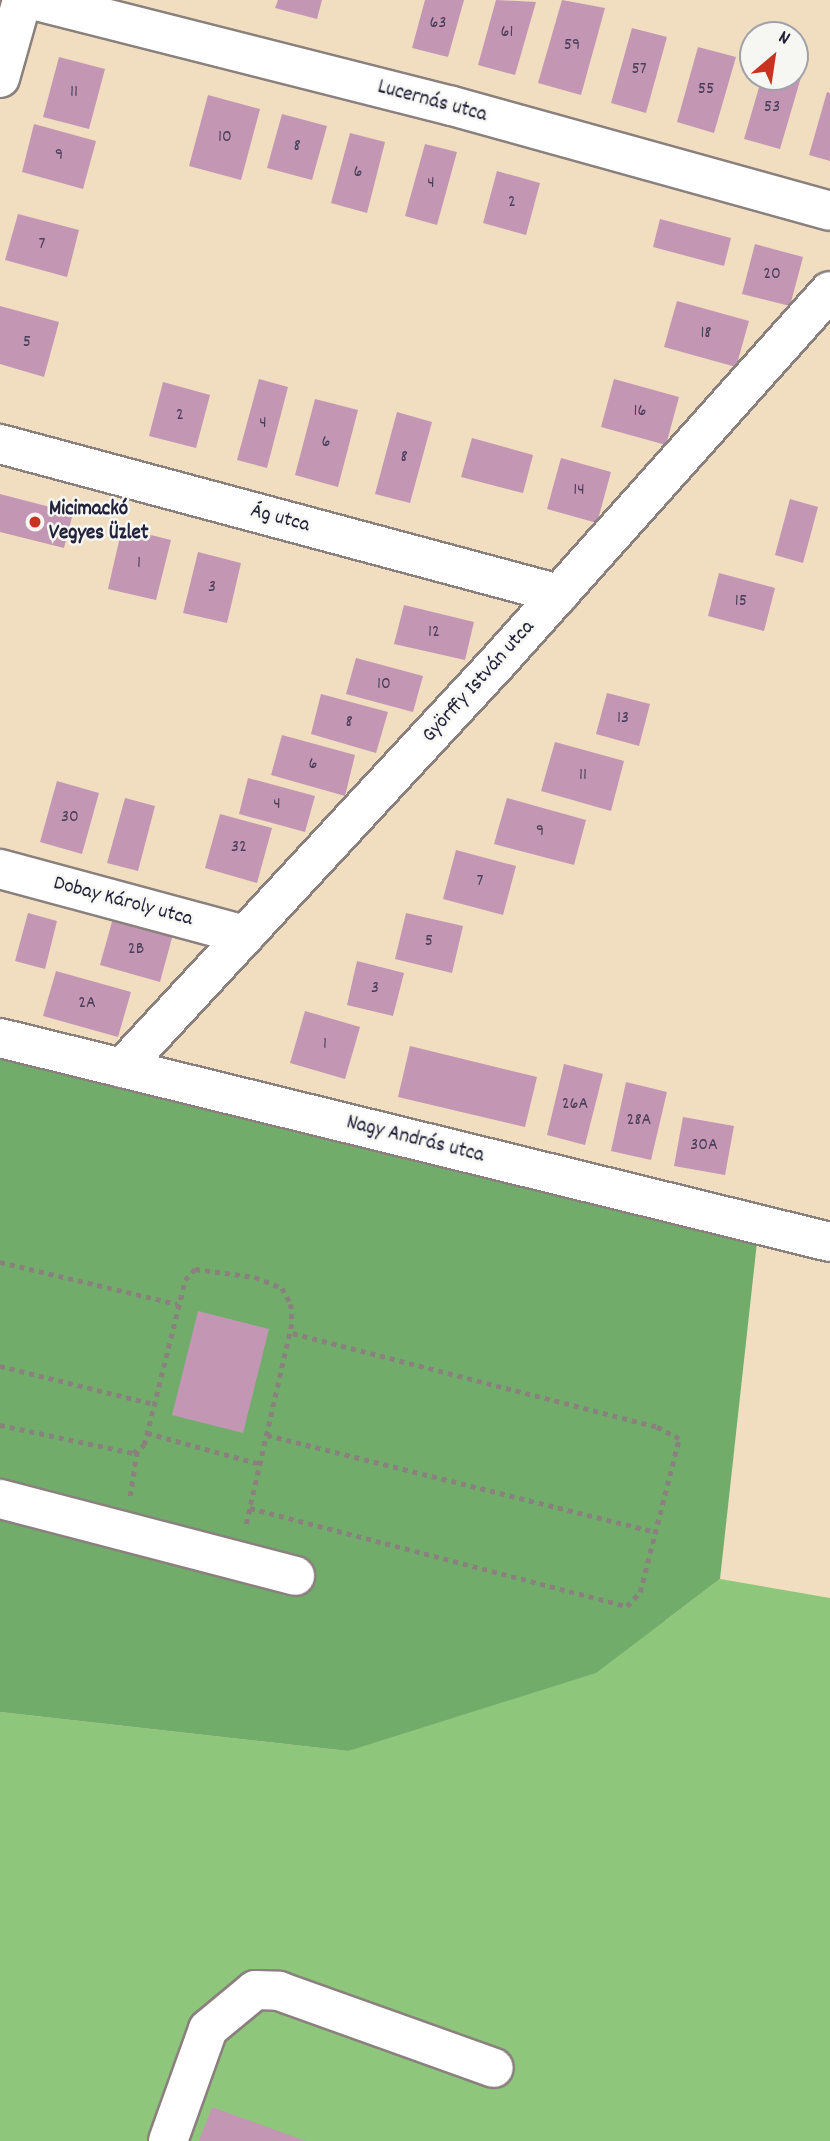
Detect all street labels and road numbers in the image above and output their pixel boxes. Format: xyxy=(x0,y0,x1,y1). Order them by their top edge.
street label: Lucernás utca xyxy=(375,75,489,129)
street label: Ág utca xyxy=(248,499,312,539)
street label: Györffy István utca xyxy=(418,616,540,748)
street label: Dobay Károly utca xyxy=(51,871,195,933)
street label: Nagy András utca xyxy=(344,1111,486,1169)

